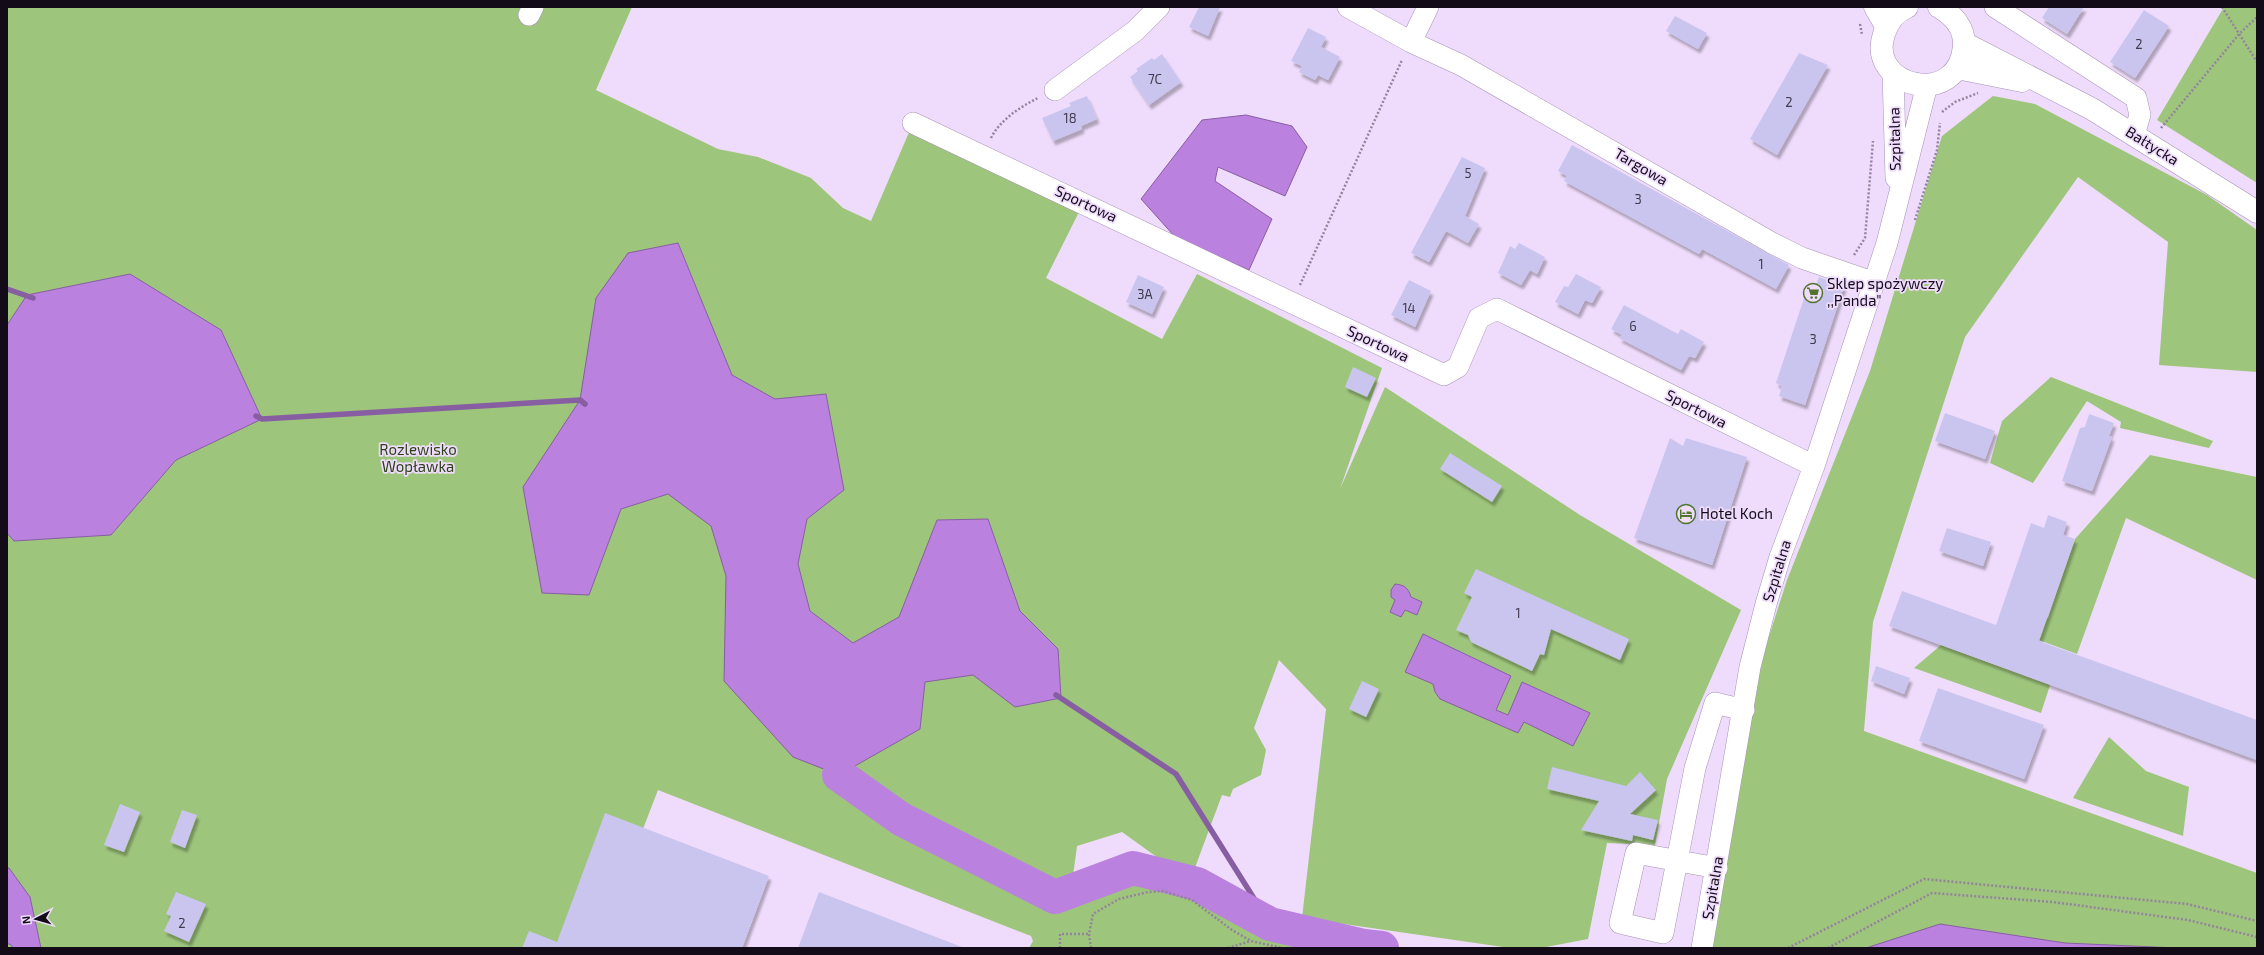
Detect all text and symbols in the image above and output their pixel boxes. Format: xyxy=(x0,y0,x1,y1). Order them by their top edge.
house number: 2 xyxy=(2135,36,2143,52)
house number: 7C xyxy=(1148,71,1162,87)
house number: 2 xyxy=(1785,94,1793,110)
street label: Szpitalna xyxy=(1884,107,1904,171)
house number: 18 xyxy=(1063,110,1077,126)
street label: Bałtycka xyxy=(2123,122,2182,168)
street label: Targowa xyxy=(1612,144,1671,189)
house number: 5 xyxy=(1465,165,1472,181)
street label: Sportowa xyxy=(1053,181,1120,225)
house number: 3 xyxy=(1634,191,1642,207)
house number: 1 xyxy=(1758,256,1764,272)
place label: Sklep spożywczy ,,Panda" xyxy=(1827,274,1943,309)
supermarket icon: Sklep spożywczy ,,Panda" xyxy=(1802,282,1824,304)
house number: 3A xyxy=(1137,286,1153,302)
house number: 14 xyxy=(1402,300,1416,316)
house number: 6 xyxy=(1629,318,1637,334)
street label: Sportowa xyxy=(1345,321,1412,365)
house number: 3 xyxy=(1809,331,1817,347)
street label: Sportowa xyxy=(1663,385,1730,431)
park label: Rozlewisko Wopławka xyxy=(379,440,457,475)
hotel icon: Hotel Koch xyxy=(1675,503,1697,525)
place label: Hotel Koch xyxy=(1700,504,1773,522)
street label: Szpitalna xyxy=(1758,538,1794,604)
house number: 1 xyxy=(1515,605,1521,621)
street label: Szpitalna xyxy=(1698,855,1726,921)
north arrow xyxy=(16,899,56,939)
text: N xyxy=(19,915,32,925)
house number: 2 xyxy=(178,915,186,931)

